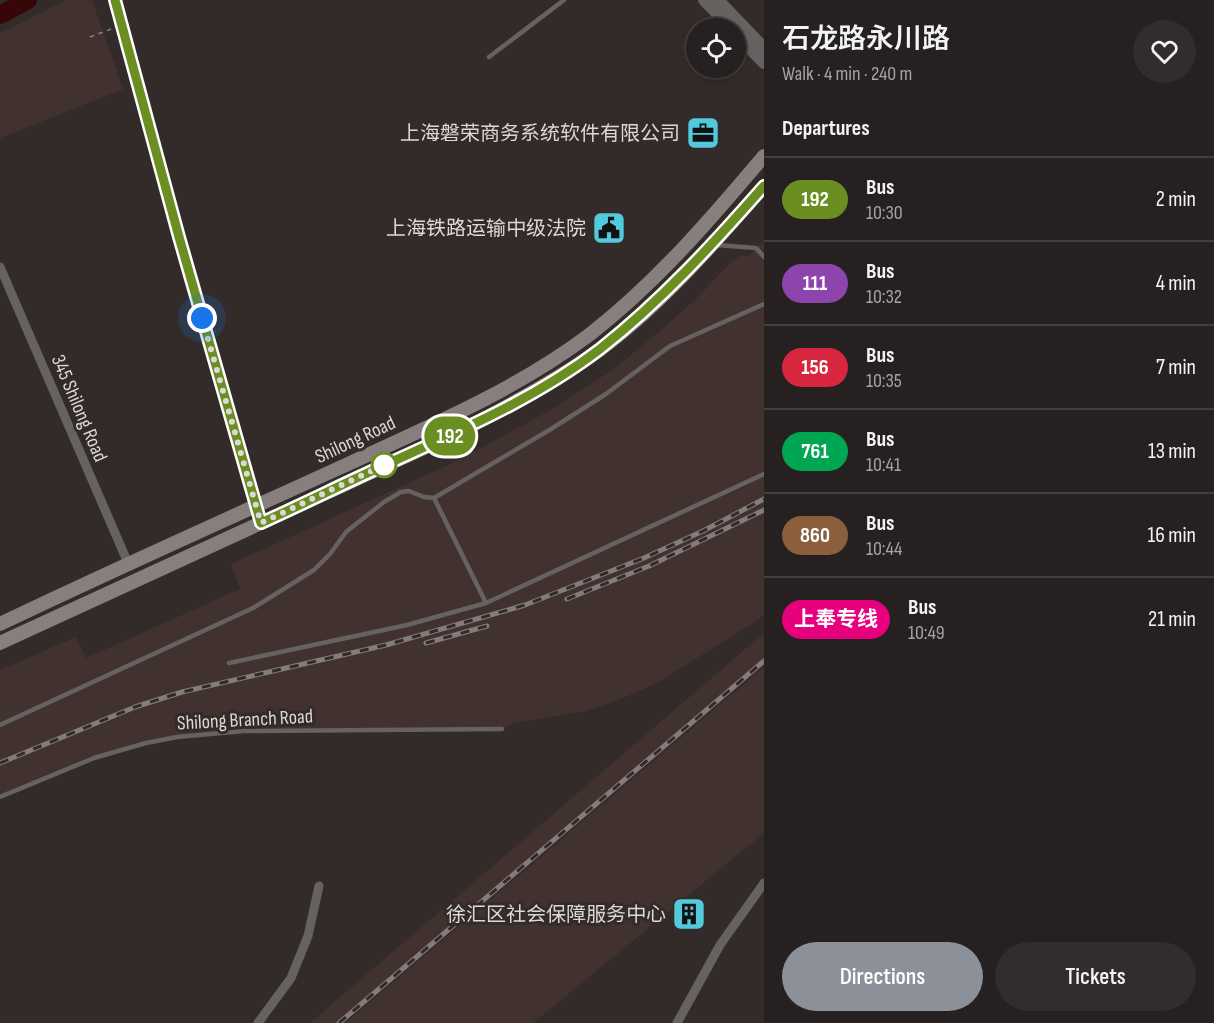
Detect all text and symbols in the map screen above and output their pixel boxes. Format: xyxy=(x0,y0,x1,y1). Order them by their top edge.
map controls xyxy=(686,18,746,78)
button: locate xyxy=(686,18,746,78)
button: heart xyxy=(1133,20,1196,83)
text: 石龙路永川路 xyxy=(782,23,950,56)
text: Walk · 4 min · 240 m xyxy=(782,62,912,86)
office icon: 上海磐荣商务系统软件有限公司 xyxy=(685,115,721,151)
text: Departures xyxy=(782,115,870,142)
place label: 上海磐荣商务系统软件有限公司 xyxy=(400,122,680,146)
text: Bus xyxy=(866,174,895,201)
text: 2 min xyxy=(1156,186,1196,213)
text: 192 xyxy=(801,187,829,212)
text: 10:30 xyxy=(866,201,903,225)
public building icon: 上海铁路运输中级法院 xyxy=(591,210,627,246)
place label: 上海铁路运输中级法院 xyxy=(386,217,586,241)
text: Bus xyxy=(866,258,895,285)
text: 4 min xyxy=(1156,270,1196,297)
text: 111 xyxy=(803,271,827,296)
text: 10:32 xyxy=(866,285,902,309)
your location xyxy=(187,303,217,333)
text: Bus xyxy=(866,342,895,369)
street label: 345 Shilong Road xyxy=(46,351,112,466)
text: 7 min xyxy=(1156,354,1196,381)
text: 156 xyxy=(801,355,829,380)
text: 10:35 xyxy=(866,369,902,393)
street label: Shilong Road xyxy=(311,411,399,469)
line badge: 192 xyxy=(416,416,484,456)
text: 192 xyxy=(436,424,464,449)
text: Bus xyxy=(866,426,895,453)
text: 13 min xyxy=(1148,438,1196,465)
text: 761 xyxy=(801,439,829,464)
unlabelled marker xyxy=(371,452,397,478)
text: 10:41 xyxy=(866,453,901,477)
text: Bus xyxy=(866,510,895,537)
text: 16 min xyxy=(1148,522,1196,549)
text: 860 xyxy=(800,523,830,548)
text: 10:44 xyxy=(866,537,902,561)
text: Bus xyxy=(908,594,937,621)
text: 21 min xyxy=(1148,606,1196,633)
text: 上奉专线 xyxy=(794,607,878,632)
text: 10:49 xyxy=(908,621,945,645)
street label: Shilong Branch Road xyxy=(176,704,314,736)
building icon: 徐汇区社会保障服务中心 xyxy=(671,896,707,932)
place label: 徐汇区社会保障服务中心 xyxy=(446,903,666,927)
button: Directions xyxy=(782,942,983,1011)
button: Tickets xyxy=(995,942,1196,1011)

